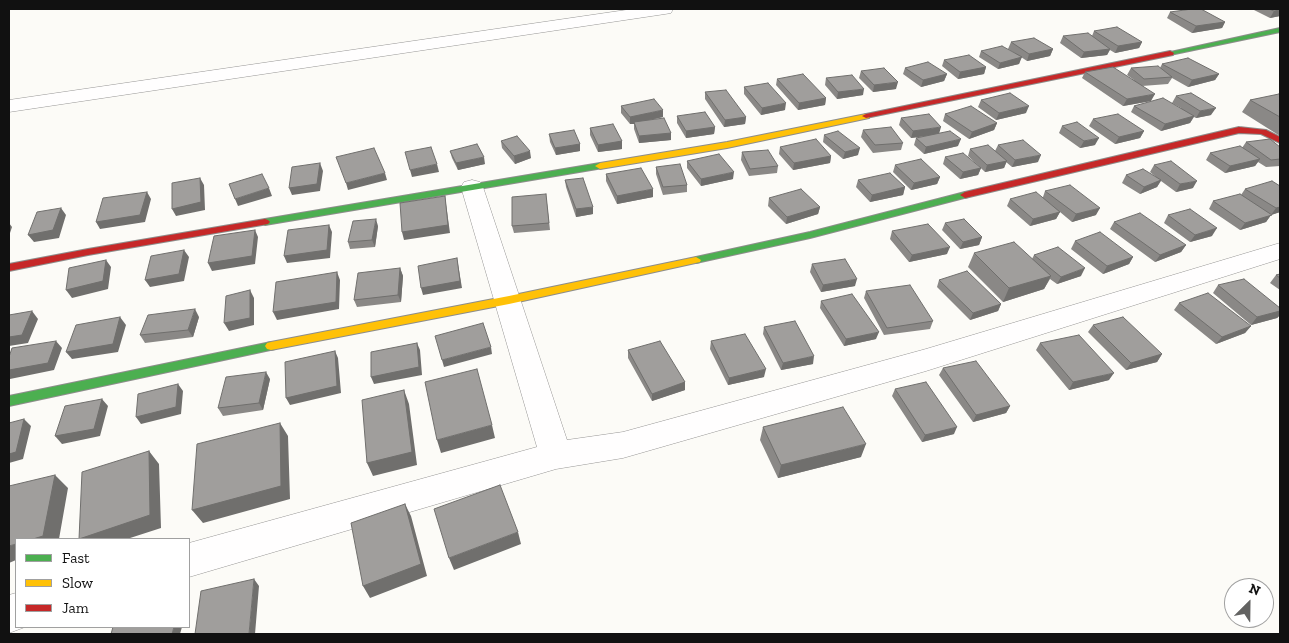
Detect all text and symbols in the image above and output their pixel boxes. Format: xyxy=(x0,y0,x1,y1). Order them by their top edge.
legend xyxy=(15,538,190,628)
text: Fast xyxy=(62,549,90,567)
text: Slow xyxy=(62,574,93,592)
north arrow xyxy=(1224,578,1274,628)
text: N xyxy=(1246,580,1263,600)
text: Jam xyxy=(62,599,89,617)

